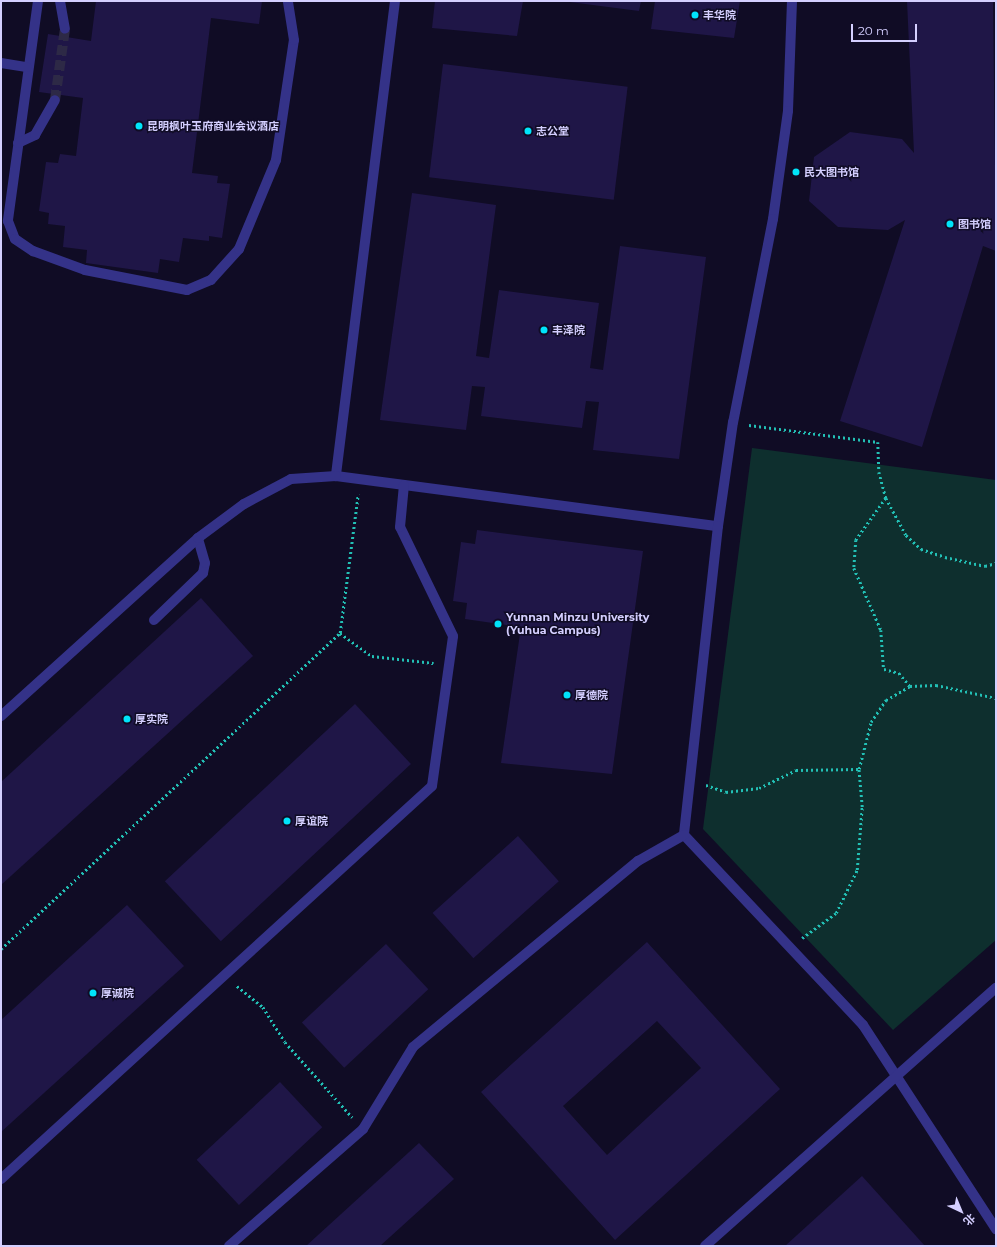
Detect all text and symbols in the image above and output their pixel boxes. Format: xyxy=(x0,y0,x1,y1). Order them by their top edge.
place label: 丰华院 xyxy=(703,8,736,22)
marker: 丰华院 xyxy=(690,10,700,20)
scale bar xyxy=(853,16,919,42)
text: 20 m xyxy=(858,23,889,38)
place label: 昆明枫叶玉府商业会议酒店 xyxy=(147,119,279,133)
marker: 昆明枫叶玉府商业会议酒店 xyxy=(134,121,144,131)
place label: 志公堂 xyxy=(536,124,569,138)
marker: 志公堂 xyxy=(523,126,533,136)
place label: 民大图书馆 xyxy=(804,165,859,179)
marker: 民大图书馆 xyxy=(791,167,801,177)
place label: 图书馆 xyxy=(958,217,991,231)
marker: 图书馆 xyxy=(945,219,955,229)
place label: 丰泽院 xyxy=(552,323,585,337)
marker: 丰泽院 xyxy=(539,325,549,335)
place label: Yunnan Minzu University (Yuhua Campus) xyxy=(506,611,649,637)
marker: Yunnan Minzu University (Yuhua Campus) xyxy=(493,619,503,629)
place label: 厚德院 xyxy=(575,688,608,702)
marker: 厚德院 xyxy=(562,690,572,700)
place label: 厚实院 xyxy=(135,712,168,726)
marker: 厚实院 xyxy=(122,714,132,724)
place label: 厚谊院 xyxy=(295,814,328,828)
marker: 厚谊院 xyxy=(282,816,292,826)
place label: 厚诚院 xyxy=(101,986,134,1000)
marker: 厚诚院 xyxy=(88,988,98,998)
north arrow xyxy=(941,1191,981,1231)
text: 北 xyxy=(961,1211,978,1228)

